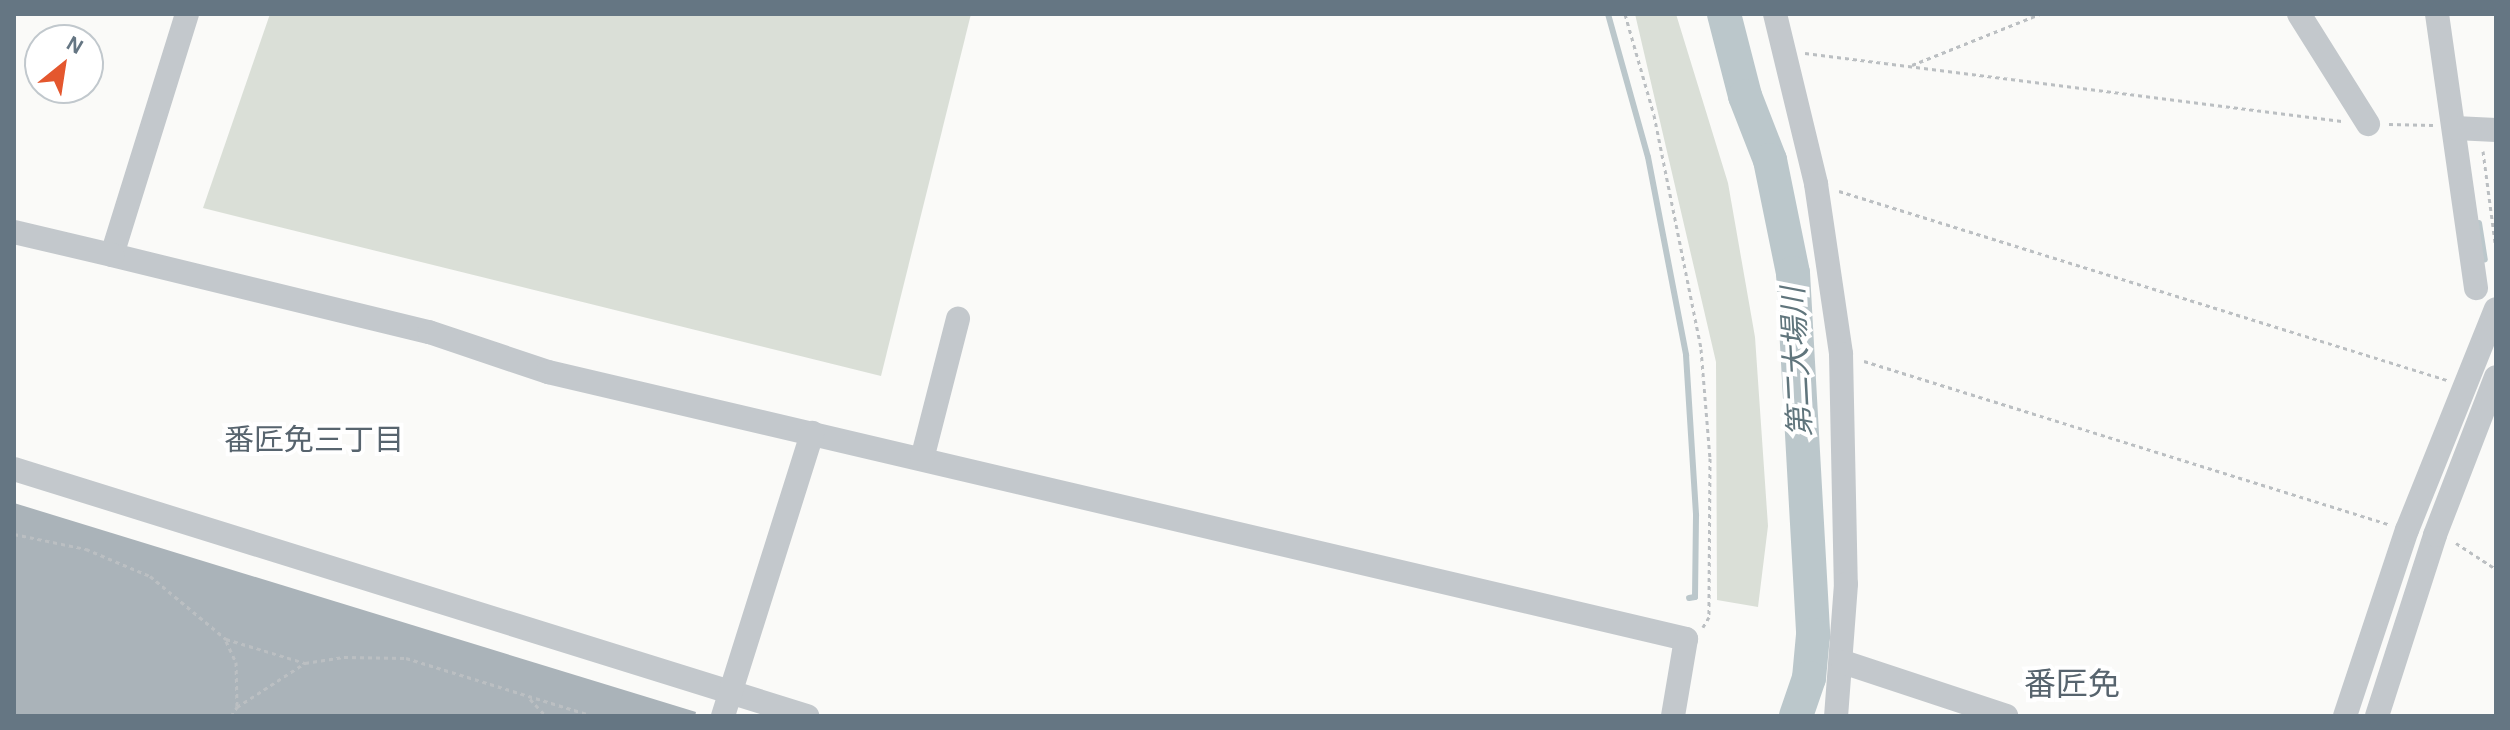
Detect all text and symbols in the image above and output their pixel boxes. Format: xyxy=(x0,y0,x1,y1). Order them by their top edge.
north arrow xyxy=(24,24,104,104)
text: N xyxy=(63,32,87,58)
water label: 第二大場川 xyxy=(1776,286,1820,438)
district label: 番匠免三丁目 xyxy=(224,423,404,459)
district label: 番匠免 xyxy=(2024,666,2120,704)

